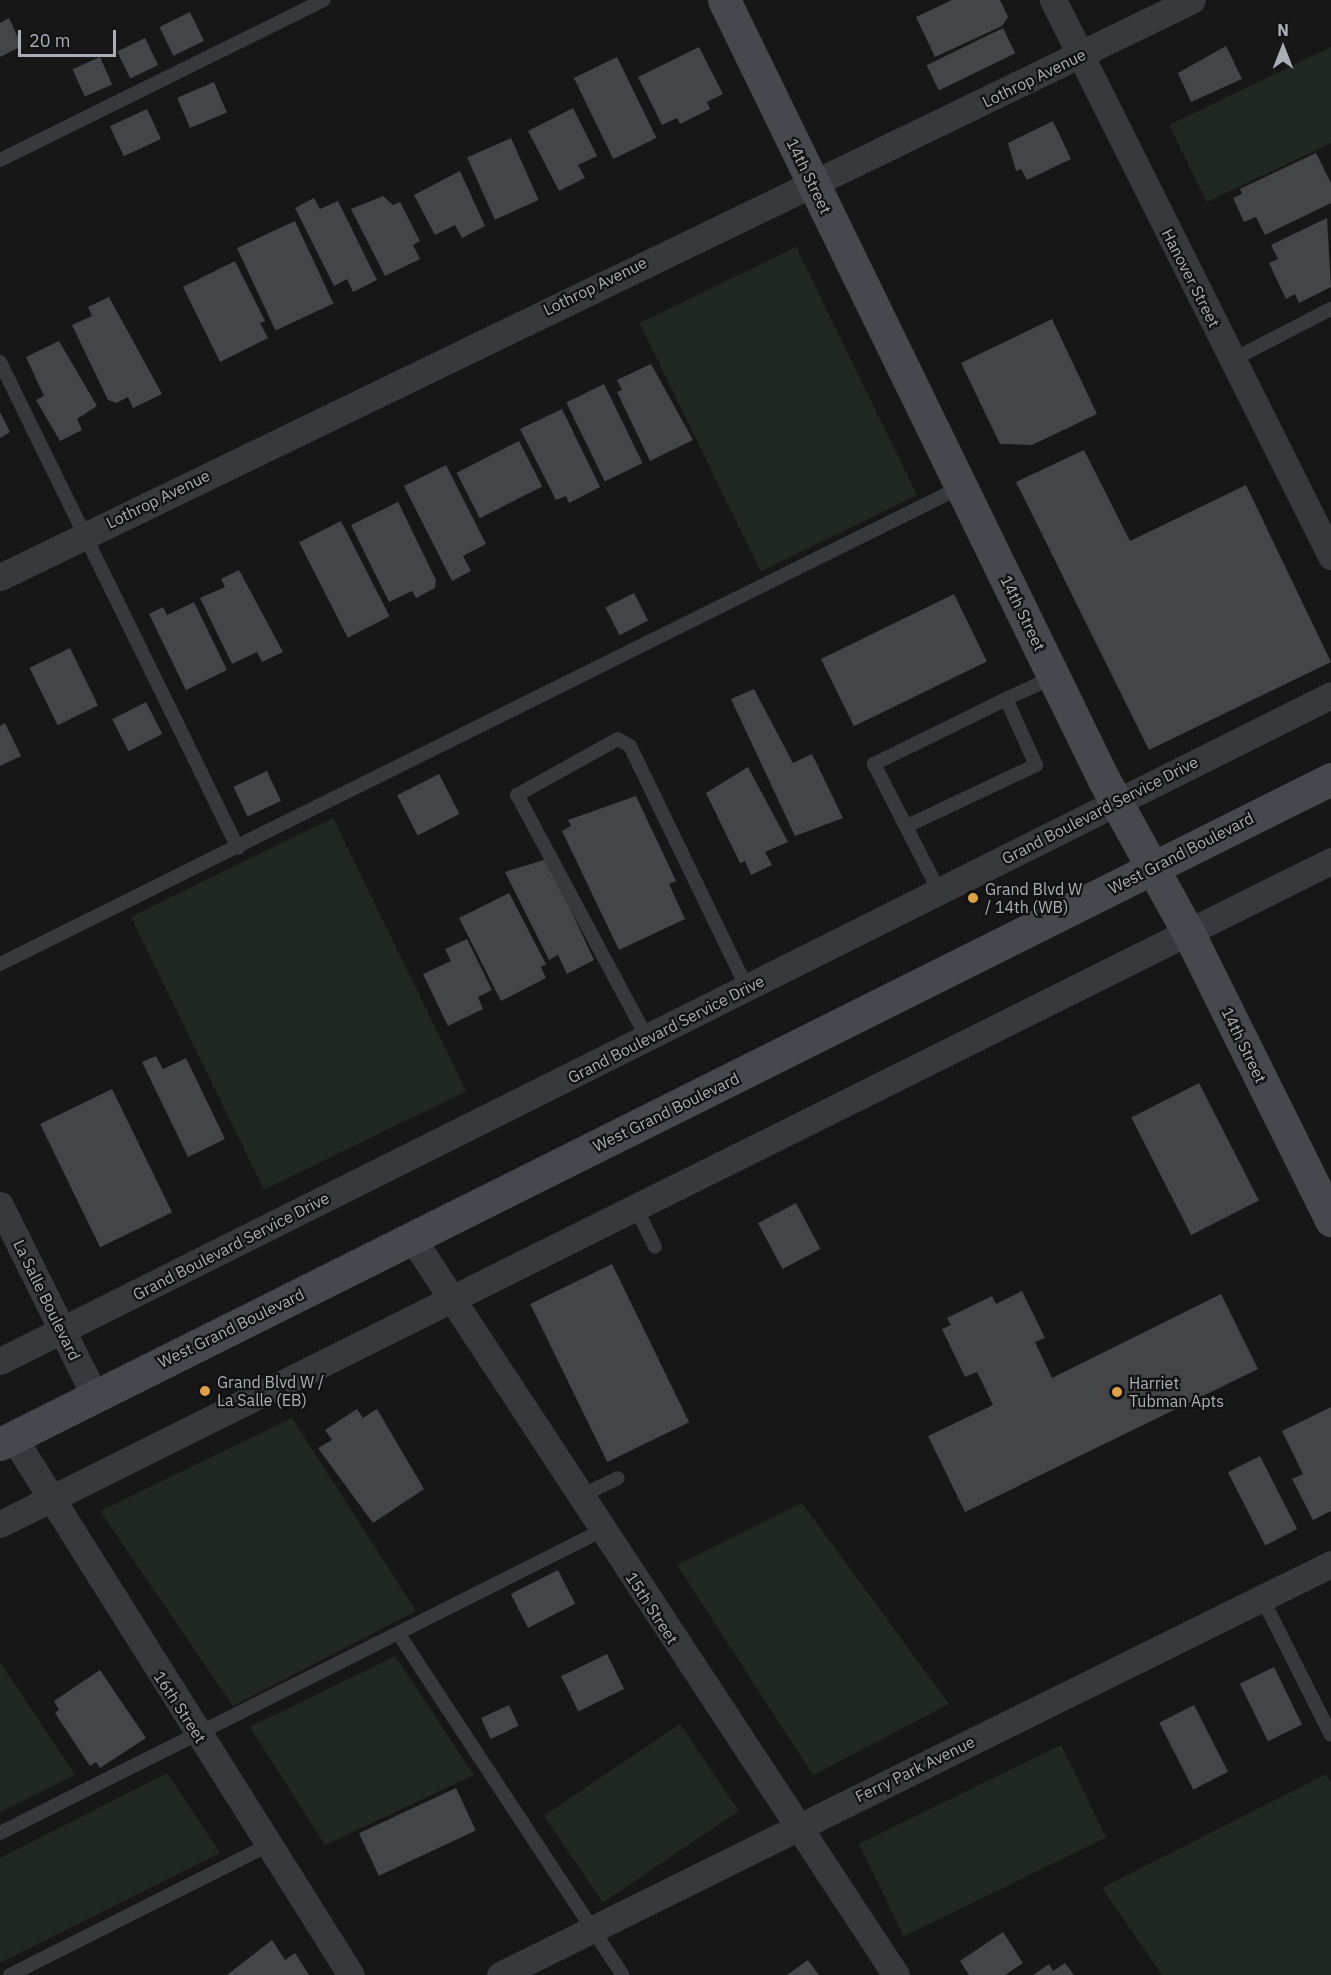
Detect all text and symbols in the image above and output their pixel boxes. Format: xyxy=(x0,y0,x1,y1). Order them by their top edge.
scale bar xyxy=(21,18,118,56)
north arrow xyxy=(1253,18,1313,78)
text: N xyxy=(1277,20,1289,40)
text: 20 m xyxy=(29,29,71,52)
street label: Lothrop Avenue xyxy=(979,45,1089,111)
street label: 14th Street xyxy=(782,135,836,217)
street label: Hanover Street xyxy=(1158,226,1224,330)
street label: Lothrop Avenue xyxy=(540,253,650,319)
street label: Lothrop Avenue xyxy=(103,466,213,532)
street label: 14th Street xyxy=(996,572,1050,654)
street label: Grand Boulevard Service Drive xyxy=(999,752,1201,868)
street label: West Grand Boulevard xyxy=(1105,808,1257,898)
place label: Grand Blvd W / 14th (WB) xyxy=(985,879,1082,917)
marker: Grand Blvd W / 14th (WB) xyxy=(966,891,980,905)
street label: Grand Boulevard Service Drive xyxy=(565,971,767,1087)
street label: 14th Street xyxy=(1217,1004,1271,1086)
street label: West Grand Boulevard xyxy=(590,1068,742,1156)
street label: Grand Boulevard Service Drive xyxy=(130,1188,332,1304)
street label: La Salle Boulevard xyxy=(9,1236,85,1364)
street label: West Grand Boulevard xyxy=(155,1284,307,1372)
place label: Grand Blvd W / La Salle (EB) xyxy=(217,1372,324,1410)
place label: Harriet Tubman Apts xyxy=(1129,1373,1224,1411)
marker: Grand Blvd W / La Salle (EB) xyxy=(198,1384,212,1398)
marker: Harriet Tubman Apts xyxy=(1110,1385,1124,1399)
street label: 15th Street xyxy=(622,1569,682,1647)
street label: 16th Street xyxy=(150,1668,210,1746)
street label: Ferry Park Avenue xyxy=(852,1732,978,1806)

